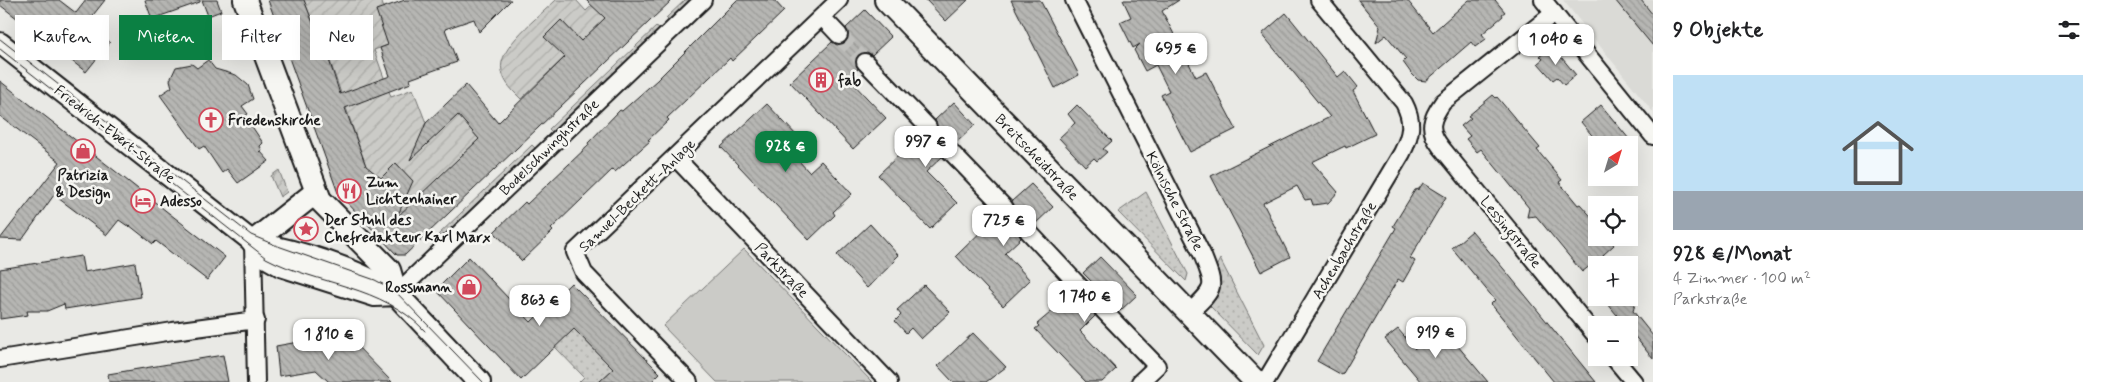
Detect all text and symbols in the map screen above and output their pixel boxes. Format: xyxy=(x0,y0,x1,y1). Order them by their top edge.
chip: Kaufen xyxy=(15,15,109,60)
chip: Mieten xyxy=(119,15,212,60)
chip: Filter xyxy=(222,15,300,60)
chip: Neu xyxy=(310,15,373,60)
text: 9 Objekte xyxy=(1673,16,1763,44)
icon: filters xyxy=(2055,16,2083,44)
pin: 1 040 € xyxy=(1510,23,1602,66)
text: 1 040 € xyxy=(1529,29,1583,50)
pin: 695 € xyxy=(1141,32,1211,75)
text: 695 € xyxy=(1155,38,1197,59)
building icon: fab xyxy=(808,67,834,93)
place label: fab xyxy=(837,71,861,91)
street label: Friedrich-Ebert-Straße xyxy=(50,81,179,189)
street label: Bodelschwinghstraße xyxy=(495,95,605,201)
church icon: Friedenskirche xyxy=(198,107,224,133)
icon: home xyxy=(1833,108,1923,198)
street label: Breitscheidstraße xyxy=(990,110,1083,205)
place label: Friedenskirche xyxy=(228,111,321,131)
pin: 997 € xyxy=(891,126,961,168)
pin: 928 € xyxy=(751,130,821,173)
text: 997 € xyxy=(905,131,947,152)
street label: Samuel-Beckett-Anlage xyxy=(575,134,701,258)
text: 928 € xyxy=(766,136,806,157)
north arrow xyxy=(1588,136,1638,186)
map controls xyxy=(1588,136,1638,366)
shop icon: Patrizia & Design xyxy=(70,138,96,164)
street label: Kölnische Straße xyxy=(1140,148,1208,254)
place label: Patrizia & Design xyxy=(55,166,111,205)
place label: Zum Lichtenhainer xyxy=(366,173,457,210)
restaurant icon: Zum Lichtenhainer xyxy=(336,178,362,204)
hotel icon: Adesso xyxy=(130,188,156,214)
place label: Adesso xyxy=(160,192,202,212)
street label: Lessingstraße xyxy=(1474,192,1545,273)
button: locate xyxy=(1588,196,1638,246)
street label: Achenbachstraße xyxy=(1308,198,1382,303)
pin: 725 € xyxy=(969,204,1039,247)
text: 725 € xyxy=(983,210,1025,231)
place label: Der Stuhl des Chefredakteur Karl Marx xyxy=(324,211,491,248)
place icon: Der Stuhl des Chefredakteur Karl Marx xyxy=(293,216,319,242)
street label: Parkstraße xyxy=(750,239,813,303)
text: 928 €/Monat xyxy=(1673,240,1792,268)
button: + xyxy=(1588,256,1638,306)
text: 4 Zimmer · 100 m² xyxy=(1673,268,1811,289)
shop icon: Rossmann xyxy=(456,274,482,300)
place label: Rossmann xyxy=(385,278,452,298)
pin: 1 740 € xyxy=(1039,280,1131,323)
pin: 863 € xyxy=(505,284,575,327)
text: 1 740 € xyxy=(1059,286,1111,307)
text: Parkstraße xyxy=(1673,289,1748,310)
text: 863 € xyxy=(520,290,560,311)
pin: 919 € xyxy=(1401,316,1471,359)
button: − xyxy=(1588,316,1638,366)
pin: 1 810 € xyxy=(283,318,375,361)
text: 919 € xyxy=(1417,322,1455,343)
text: 1 810 € xyxy=(304,324,354,345)

